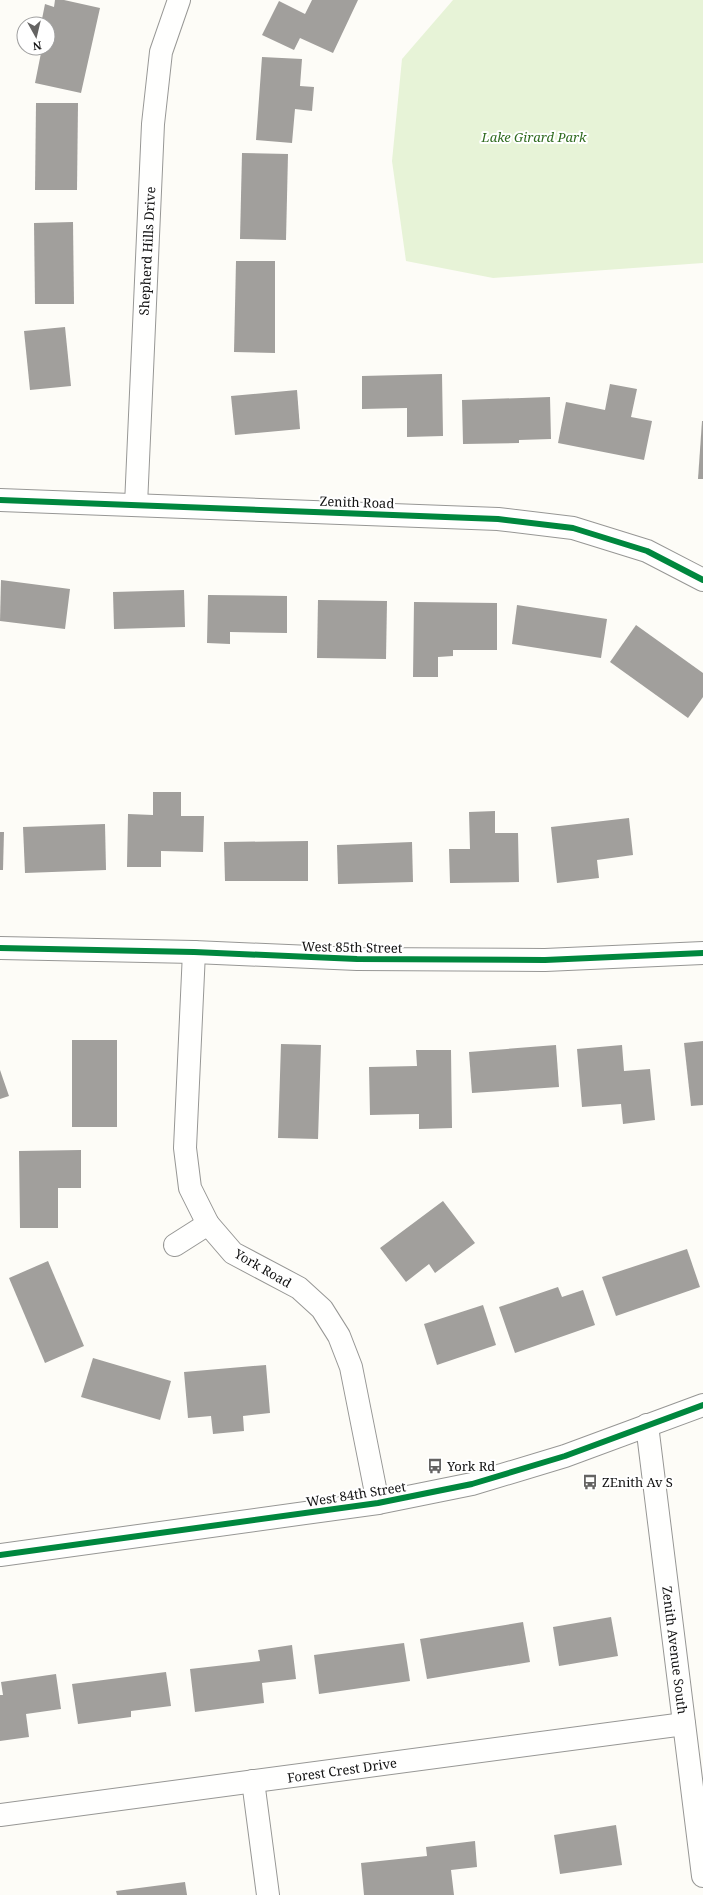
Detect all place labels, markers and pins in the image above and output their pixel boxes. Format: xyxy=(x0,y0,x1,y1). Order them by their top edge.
bus stop icon: York Rd xyxy=(426,1457,444,1475)
place label: York Rd xyxy=(446,1457,495,1475)
bus stop icon: ZEnith Av S xyxy=(581,1473,599,1491)
place label: ZEnith Av S xyxy=(602,1473,673,1491)

